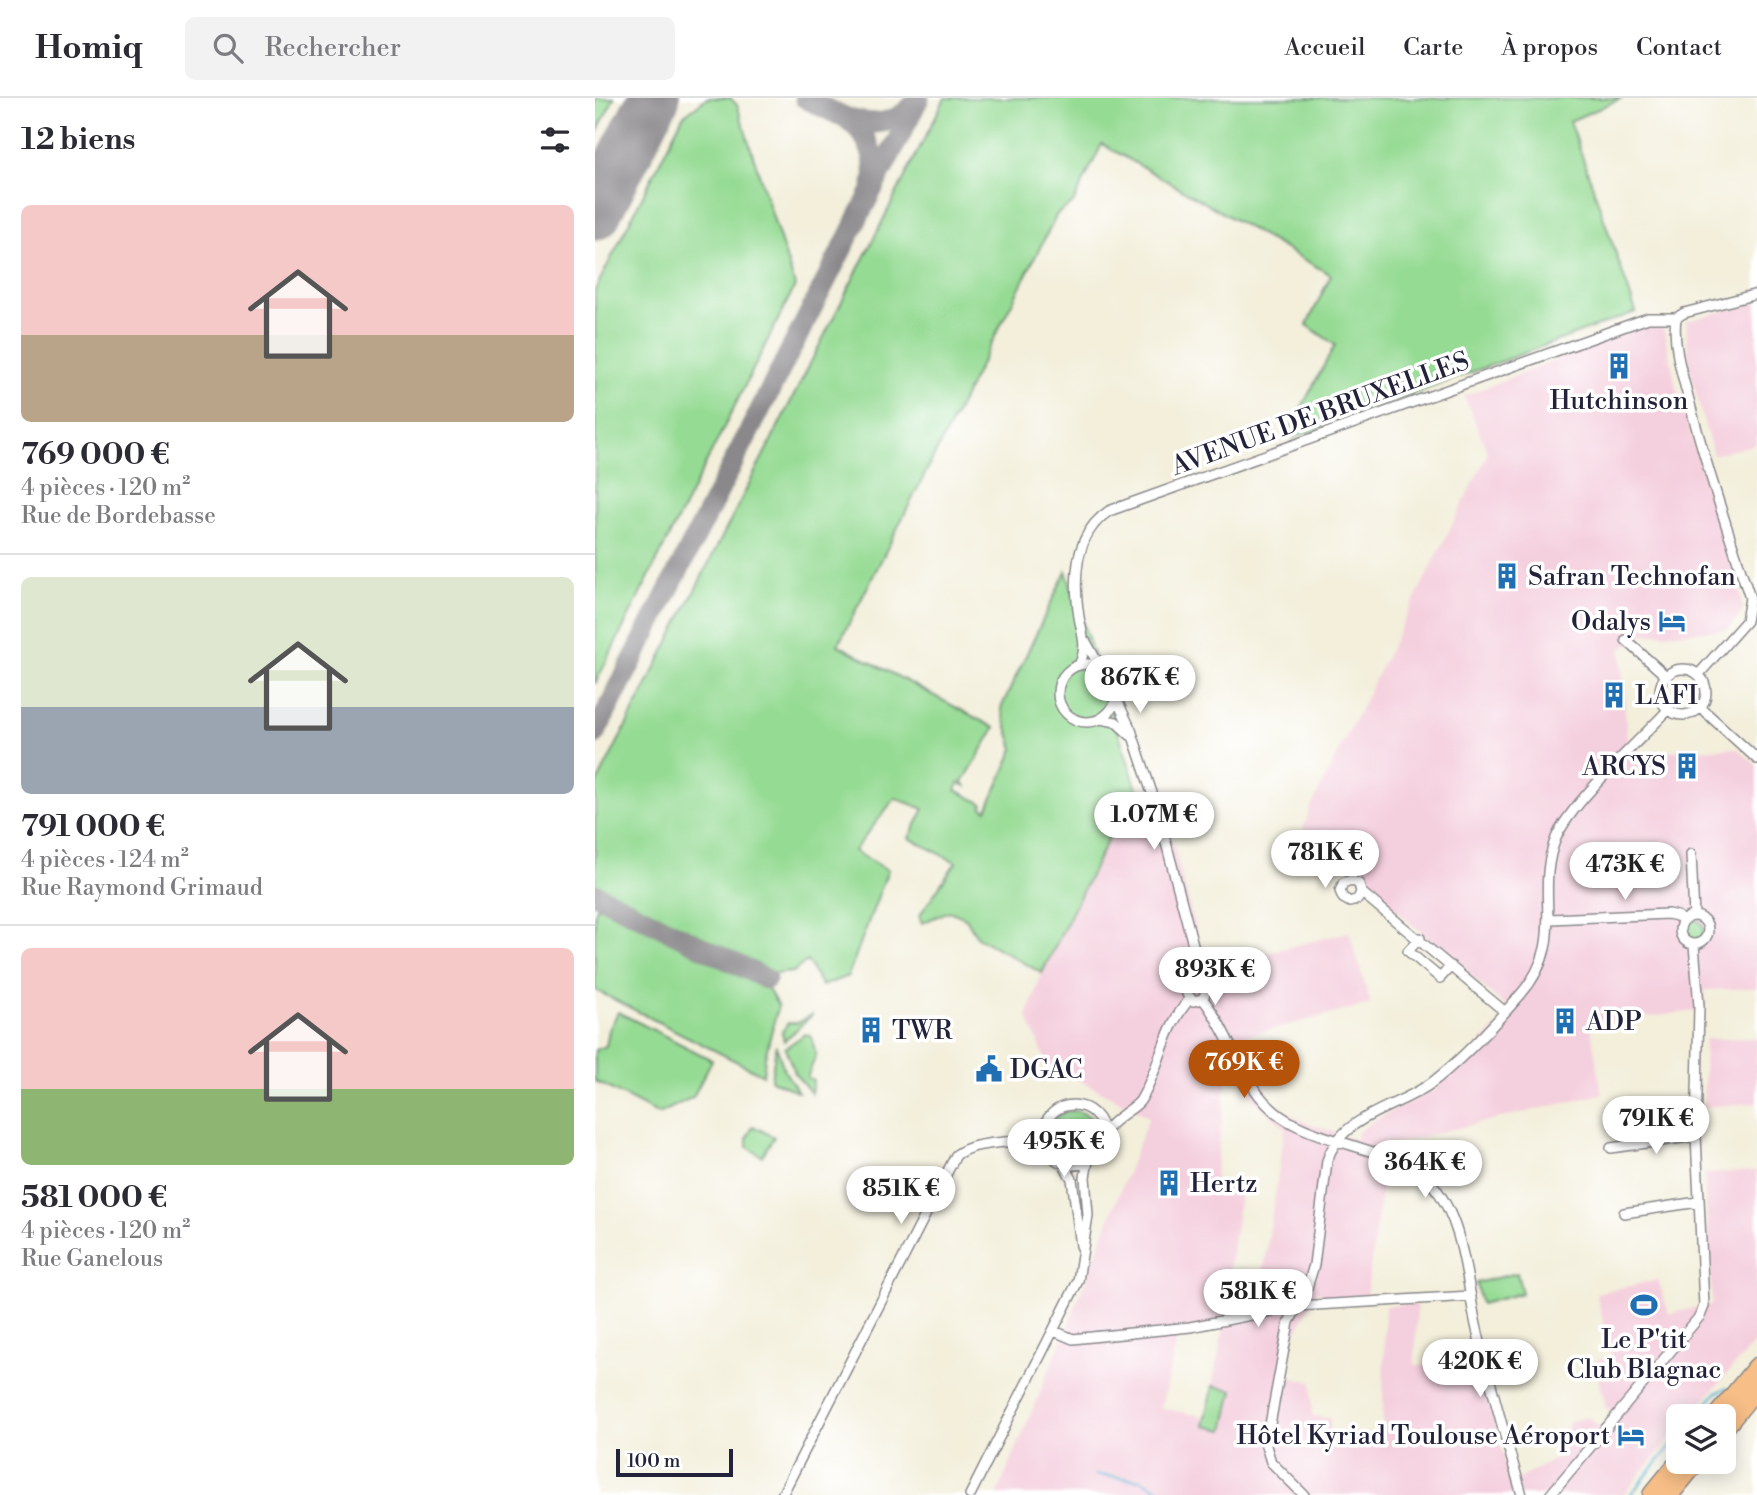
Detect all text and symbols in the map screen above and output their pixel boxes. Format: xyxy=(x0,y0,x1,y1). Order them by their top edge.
search box xyxy=(185,17,675,80)
text: Homiq xyxy=(35,28,143,69)
icon: search xyxy=(209,29,247,67)
text: Rechercher xyxy=(265,32,401,64)
text: Accueil xyxy=(1284,33,1365,63)
text: Carte xyxy=(1403,33,1463,63)
text: À propos xyxy=(1501,33,1598,63)
text: Contact xyxy=(1636,33,1722,63)
text: 12 biens xyxy=(21,121,135,159)
icon: filters xyxy=(536,121,574,159)
icon: home xyxy=(235,251,361,377)
street label: AVENUE DE BRUXELLES xyxy=(1166,345,1474,483)
building icon: Hutchinson xyxy=(1604,351,1634,381)
place label: Hutchinson xyxy=(1550,385,1688,417)
text: 769 000 € xyxy=(21,436,170,474)
text: 4 pièces · 120 m² xyxy=(21,474,190,502)
text: Rue de Bordebasse xyxy=(21,502,216,530)
building icon: Safran Technofan xyxy=(1492,561,1522,591)
place label: Safran Technofan xyxy=(1528,561,1736,593)
place label: Odalys xyxy=(1571,606,1651,638)
hotel icon: Odalys xyxy=(1657,606,1687,636)
icon: home xyxy=(235,623,361,749)
pin: 867K € xyxy=(1083,656,1197,715)
text: 867K € xyxy=(1101,664,1179,692)
building icon: LAFI xyxy=(1599,680,1629,710)
place label: LAFI xyxy=(1635,680,1698,712)
place label: ARCYS xyxy=(1581,751,1666,783)
building icon: ARCYS xyxy=(1672,751,1702,781)
pin: 1.07M € xyxy=(1089,792,1219,852)
text: 1.07M € xyxy=(1110,801,1198,829)
text: 791 000 € xyxy=(21,808,165,846)
pin: 781K € xyxy=(1268,830,1382,890)
text: 781K € xyxy=(1287,839,1363,867)
pin: 473K € xyxy=(1568,842,1682,902)
text: 4 pièces · 124 m² xyxy=(21,846,189,874)
text: 473K € xyxy=(1586,851,1664,879)
text: Rue Raymond Grimaud xyxy=(21,874,263,902)
pin: 893K € xyxy=(1158,948,1272,1007)
text: 893K € xyxy=(1175,956,1255,984)
icon: home xyxy=(235,994,361,1120)
building icon: ADP xyxy=(1550,1006,1580,1036)
place label: ADP xyxy=(1585,1006,1642,1038)
building icon: TWR xyxy=(856,1015,886,1045)
place label: TWR xyxy=(892,1015,953,1047)
pin: 769K € xyxy=(1187,1040,1301,1100)
text: 769K € xyxy=(1205,1049,1283,1077)
public building icon: DGAC xyxy=(974,1054,1004,1084)
place label: DGAC xyxy=(1010,1054,1083,1086)
pin: 791K € xyxy=(1599,1096,1713,1156)
text: 791K € xyxy=(1618,1105,1694,1133)
pin: 495K € xyxy=(1007,1119,1121,1179)
text: 495K € xyxy=(1023,1128,1105,1156)
pin: 364K € xyxy=(1368,1140,1482,1200)
text: 364K € xyxy=(1384,1149,1466,1177)
pin: 851K € xyxy=(844,1166,958,1226)
building icon: Hertz xyxy=(1154,1168,1184,1198)
place label: Hertz xyxy=(1190,1168,1258,1200)
text: 851K € xyxy=(862,1175,940,1203)
text: 581 000 € xyxy=(21,1179,167,1217)
text: 4 pièces · 120 m² xyxy=(21,1217,190,1245)
text: Rue Ganelous xyxy=(21,1245,163,1273)
pin: 581K € xyxy=(1201,1270,1315,1329)
text: 581K € xyxy=(1220,1278,1296,1306)
sports icon: Le P'tit Club Blagnac xyxy=(1629,1290,1659,1320)
place label: Le P'tit Club Blagnac xyxy=(1567,1324,1721,1386)
pin: 420K € xyxy=(1423,1340,1537,1399)
text: 420K € xyxy=(1438,1348,1522,1376)
map controls xyxy=(1666,1404,1736,1474)
button: layers xyxy=(1666,1404,1736,1474)
place label: Hôtel Kyriad Toulouse Aéroport xyxy=(1236,1420,1610,1452)
hotel icon: Hôtel Kyriad Toulouse Aéroport xyxy=(1616,1420,1646,1450)
scale bar xyxy=(616,1446,733,1478)
text: 100 m xyxy=(627,1449,680,1473)

